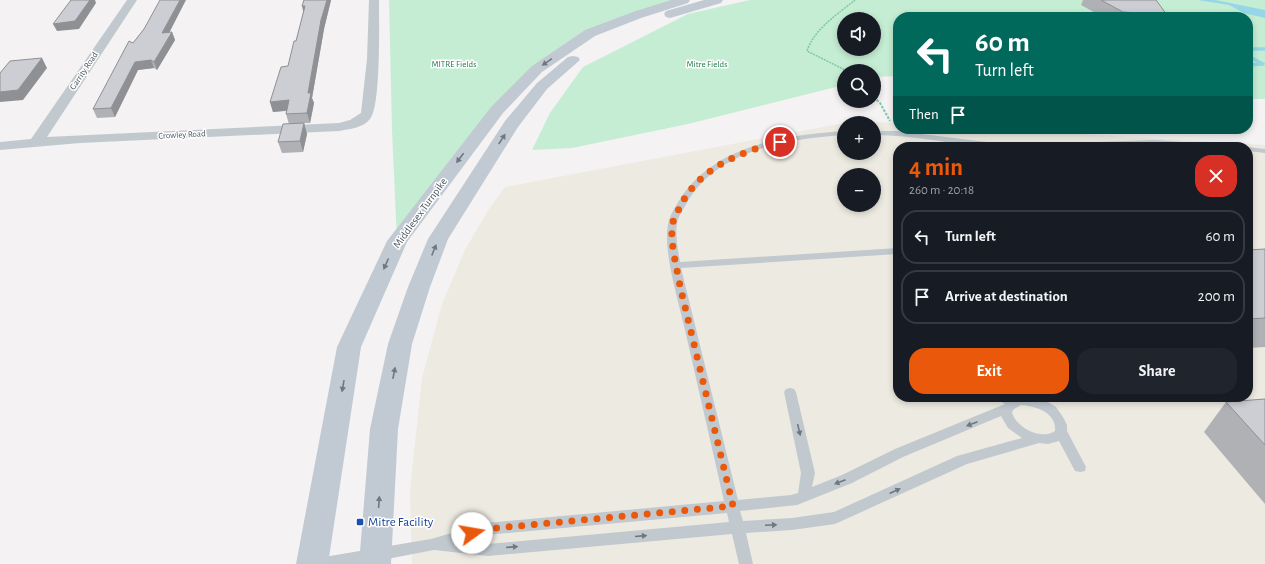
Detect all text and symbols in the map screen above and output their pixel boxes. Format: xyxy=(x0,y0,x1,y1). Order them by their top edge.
map controls xyxy=(837,12,881,212)
button: sound xyxy=(837,12,881,56)
icon: left xyxy=(909,28,961,80)
text: 60 m xyxy=(975,29,1030,57)
street label: Garrity Road xyxy=(68,50,100,92)
one-way arrow xyxy=(542,58,552,66)
park label: MITRE Fields xyxy=(431,60,477,69)
park label: Mitre Fields xyxy=(686,60,728,69)
text: Turn left xyxy=(975,62,1034,80)
button: search xyxy=(837,64,881,108)
icon: arrive xyxy=(947,104,969,126)
text: Then xyxy=(909,107,939,122)
button: + xyxy=(837,116,881,160)
pin xyxy=(763,125,797,159)
street label: Crowley Road xyxy=(158,129,206,141)
icon: arrive xyxy=(769,131,791,153)
one-way arrow xyxy=(499,134,506,145)
one-way arrow xyxy=(456,153,465,164)
button: close xyxy=(1195,155,1237,197)
text: 4 min xyxy=(909,156,963,180)
button: − xyxy=(837,168,881,212)
street label: Middlesex Turnpike xyxy=(391,176,449,250)
text: 260 m · 20:18 xyxy=(909,184,974,197)
icon: left xyxy=(911,226,933,248)
text: Turn left xyxy=(945,229,996,244)
text: 60 m xyxy=(1206,229,1235,244)
one-way arrow xyxy=(431,244,437,255)
one-way arrow xyxy=(383,259,389,270)
icon: arrive xyxy=(911,286,933,308)
text: Arrive at destination xyxy=(945,289,1068,304)
text: 200 m xyxy=(1198,289,1235,304)
button: Exit xyxy=(909,348,1069,394)
button: Share xyxy=(1077,348,1237,394)
one-way arrow xyxy=(392,367,398,379)
one-way arrow xyxy=(339,380,345,392)
one-way arrow xyxy=(965,421,977,427)
one-way arrow xyxy=(796,424,802,436)
one-way arrow xyxy=(833,479,845,485)
one-way arrow xyxy=(889,488,900,494)
one-way arrow xyxy=(376,496,383,508)
position arrow xyxy=(451,512,493,554)
place label: Mitre Facility xyxy=(368,516,434,529)
marker: Mitre Facility xyxy=(355,517,365,527)
one-way arrow xyxy=(765,522,777,529)
one-way arrow xyxy=(635,532,647,539)
one-way arrow xyxy=(506,544,518,551)

